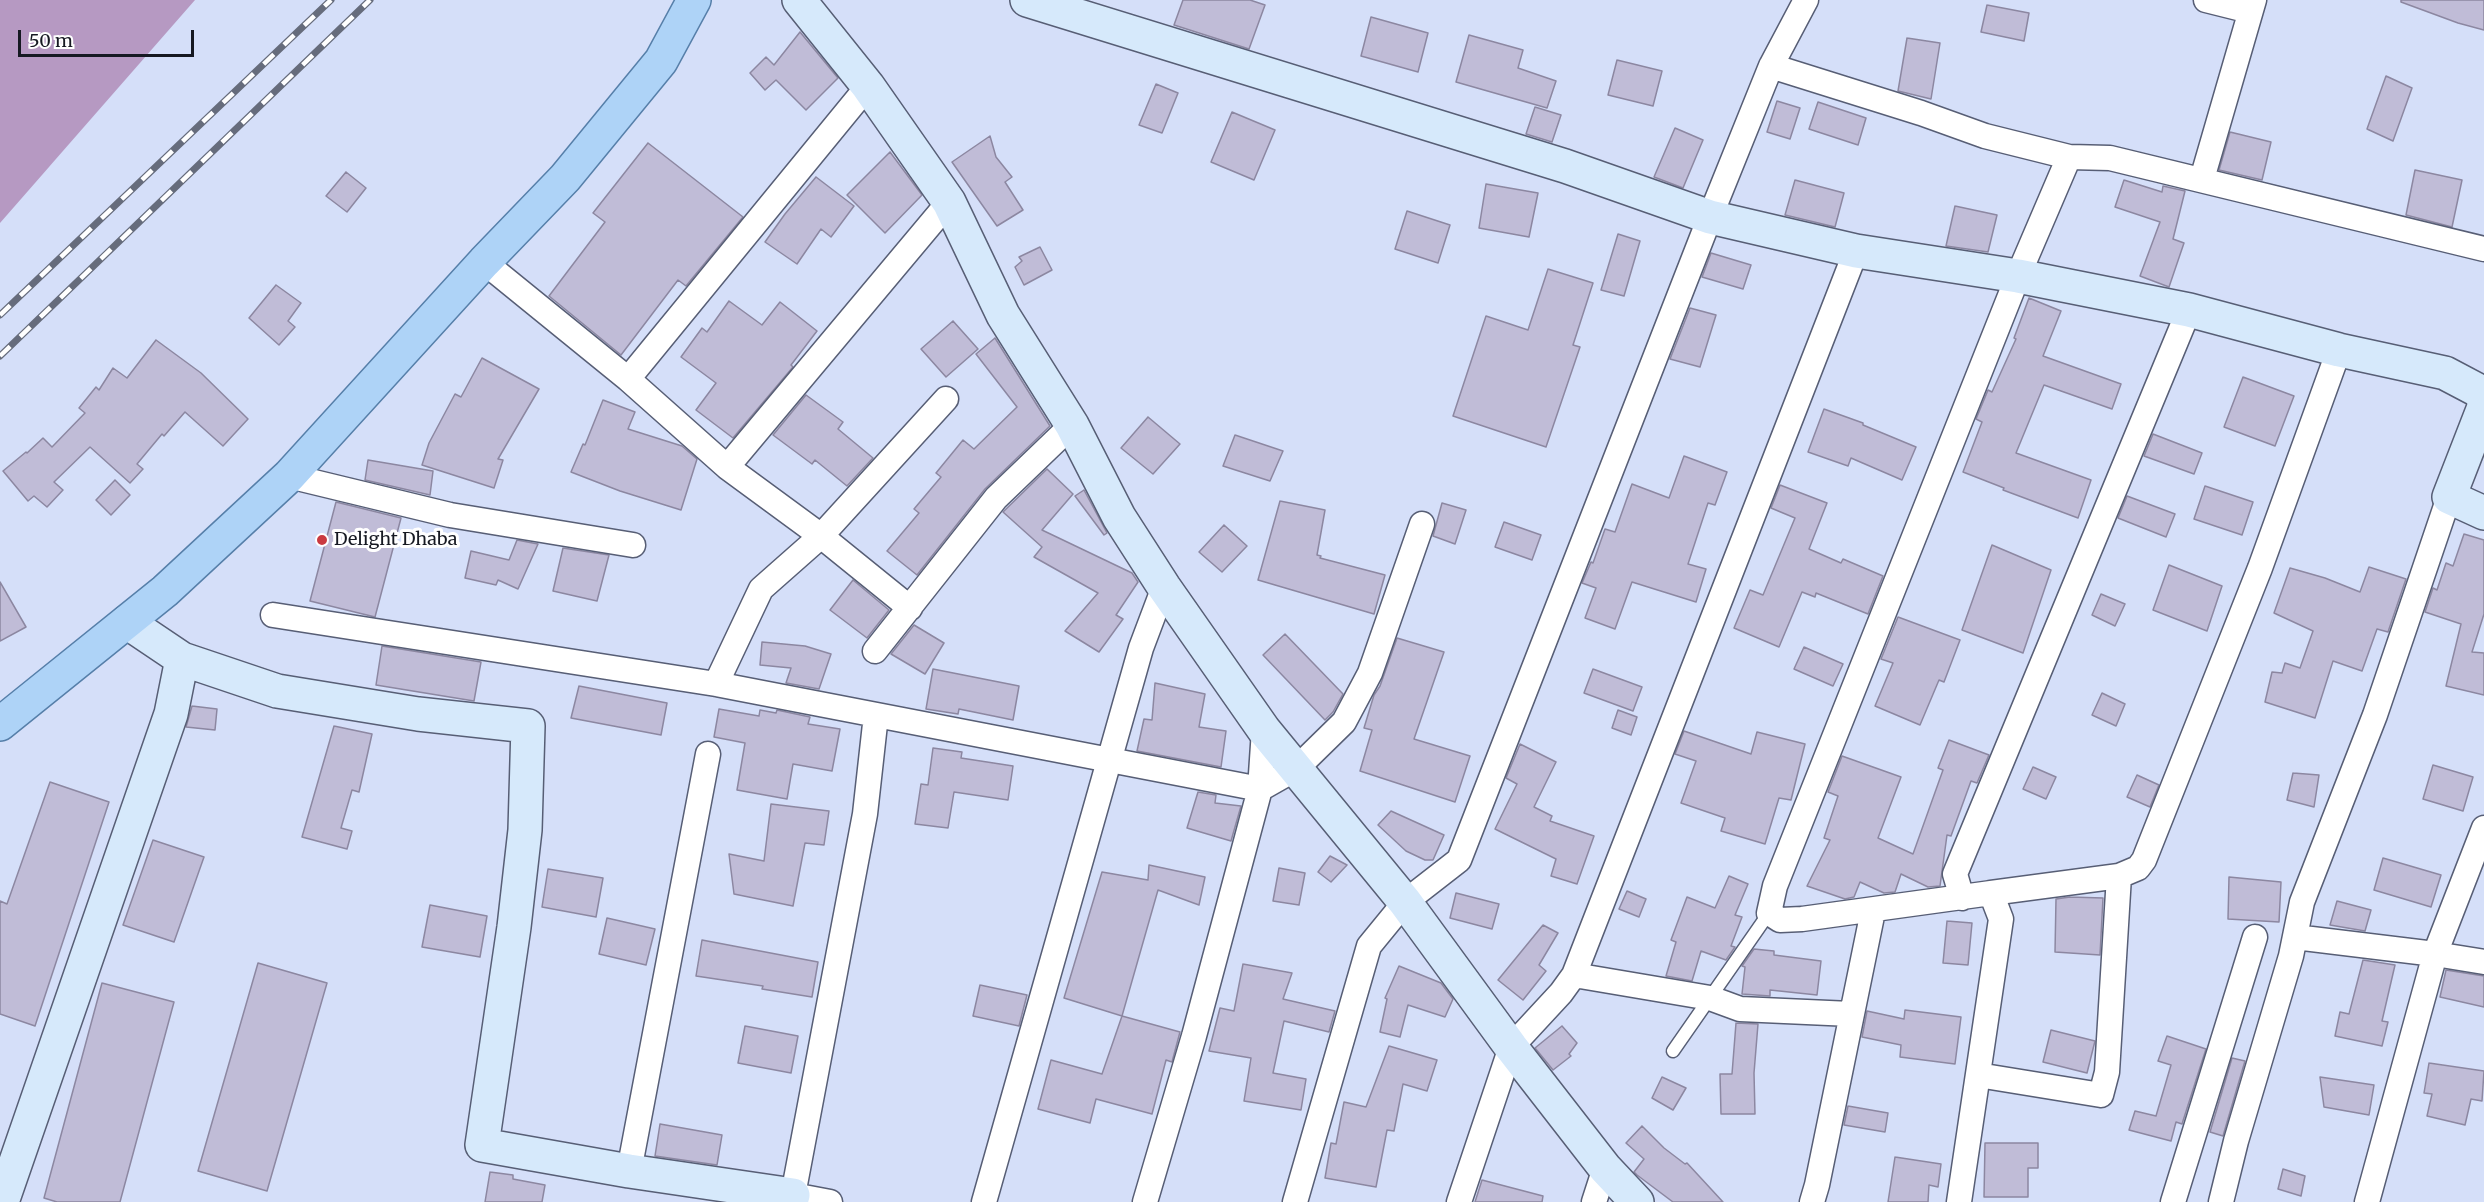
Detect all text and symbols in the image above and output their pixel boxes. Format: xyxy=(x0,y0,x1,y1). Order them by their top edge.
scale bar xyxy=(21,18,196,56)
text: 50 m xyxy=(29,29,73,52)
place label: Delight Dhaba xyxy=(334,529,457,551)
marker: Delight Dhaba xyxy=(315,533,329,547)

